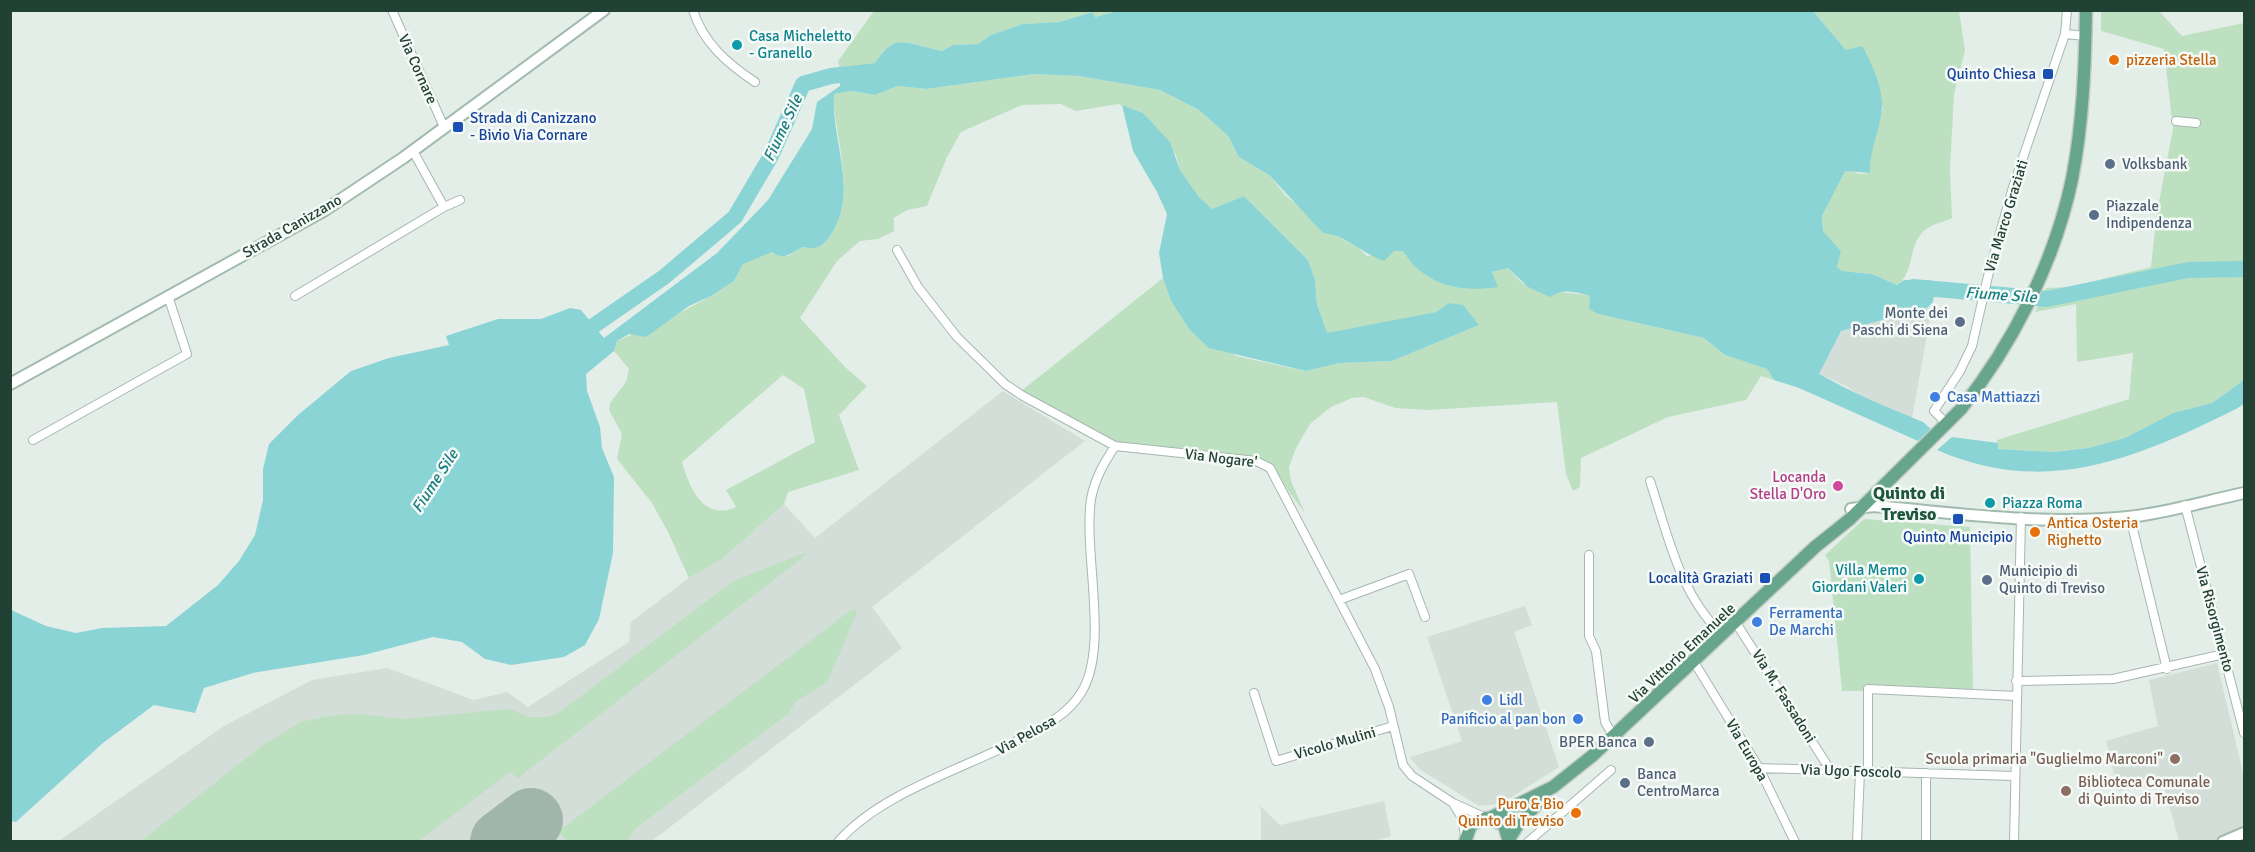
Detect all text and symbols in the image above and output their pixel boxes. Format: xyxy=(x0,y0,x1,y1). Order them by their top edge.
place label: Casa Micheletto - Granello xyxy=(749,27,852,62)
street label: Via Cornare xyxy=(395,31,441,107)
marker: Casa Micheletto - Granello xyxy=(730,38,744,52)
place label: pizzeria Stella xyxy=(2126,51,2217,69)
marker: pizzeria Stella xyxy=(2107,53,2121,67)
place label: Quinto Chiesa xyxy=(1947,65,2036,83)
marker: Quinto Chiesa xyxy=(2041,67,2055,81)
water label: Fiume Sile xyxy=(759,90,808,165)
place label: Strada di Canizzano - Bivio Via Cornare xyxy=(470,109,597,144)
marker: Strada di Canizzano - Bivio Via Cornare xyxy=(451,120,465,134)
place label: Volksbank xyxy=(2122,155,2188,173)
street label: Via Marco Graziati xyxy=(1980,157,2032,275)
marker: Volksbank xyxy=(2103,157,2117,171)
street label: Strada Canizzano xyxy=(239,190,345,262)
place label: Piazzale Indipendenza xyxy=(2106,197,2192,232)
marker: Piazzale Indipendenza xyxy=(2087,208,2101,222)
water label: Fiume Sile xyxy=(1965,283,2038,308)
place label: Monte dei Paschi di Siena xyxy=(1852,304,1948,339)
marker: Monte dei Paschi di Siena xyxy=(1953,315,1967,329)
place label: Casa Mattiazzi xyxy=(1947,388,2040,406)
marker: Casa Mattiazzi xyxy=(1928,390,1942,404)
water label: Fiume Sile xyxy=(407,445,463,516)
street label: Via Nogare' xyxy=(1184,445,1258,471)
place label: Locanda Stella D'Oro xyxy=(1750,468,1826,503)
marker: Locanda Stella D'Oro xyxy=(1831,479,1845,493)
district label: Quinto di Treviso xyxy=(1873,482,1945,525)
place label: Piazza Roma xyxy=(2002,494,2083,512)
marker: Piazza Roma xyxy=(1983,496,1997,510)
marker: Quinto Municipio xyxy=(1951,512,1965,526)
place label: Antica Osteria Righetto xyxy=(2047,514,2138,549)
marker: Antica Osteria Righetto xyxy=(2028,525,2042,539)
place label: Quinto Municipio xyxy=(1903,528,2013,546)
place label: Villa Memo Giordani Valeri xyxy=(1812,561,1907,596)
place label: Municipio di Quinto di Treviso xyxy=(1999,562,2105,597)
street label: Via Risorgimento xyxy=(2192,564,2238,674)
place label: Località Graziati xyxy=(1648,569,1753,587)
marker: Località Graziati xyxy=(1758,571,1772,585)
marker: Villa Memo Giordani Valeri xyxy=(1912,572,1926,586)
marker: Municipio di Quinto di Treviso xyxy=(1980,573,1994,587)
street label: Via Vittorio Emanuele xyxy=(1625,599,1739,707)
place label: Ferramenta De Marchi xyxy=(1769,604,1843,639)
marker: Ferramenta De Marchi xyxy=(1750,615,1764,629)
street label: Via M. Fassadoni xyxy=(1748,646,1820,746)
place label: Lidl xyxy=(1499,691,1523,709)
marker: Lidl xyxy=(1480,693,1494,707)
place label: Panificio al pan bon xyxy=(1441,710,1566,728)
street label: Via Pelosa xyxy=(993,711,1059,759)
marker: Panificio al pan bon xyxy=(1571,712,1585,726)
street label: Via Europa xyxy=(1722,716,1772,784)
street label: Vicolo Mulini xyxy=(1292,723,1378,763)
place label: BPER Banca xyxy=(1559,733,1637,751)
marker: BPER Banca xyxy=(1642,735,1656,749)
place label: Scuola primaria "Guglielmo Marconi" xyxy=(1926,750,2163,768)
marker: Scuola primaria "Guglielmo Marconi" xyxy=(2168,752,2182,766)
street label: Via Ugo Foscolo xyxy=(1800,760,1902,782)
place label: Banca CentroMarca xyxy=(1637,765,1720,800)
place label: Biblioteca Comunale di Quinto di Treviso xyxy=(2078,773,2210,808)
marker: Banca CentroMarca xyxy=(1618,776,1632,790)
marker: Biblioteca Comunale di Quinto di Treviso xyxy=(2059,784,2073,798)
place label: Puro & Bio Quinto di Treviso xyxy=(1458,795,1564,830)
marker: Puro & Bio Quinto di Treviso xyxy=(1569,806,1583,820)

